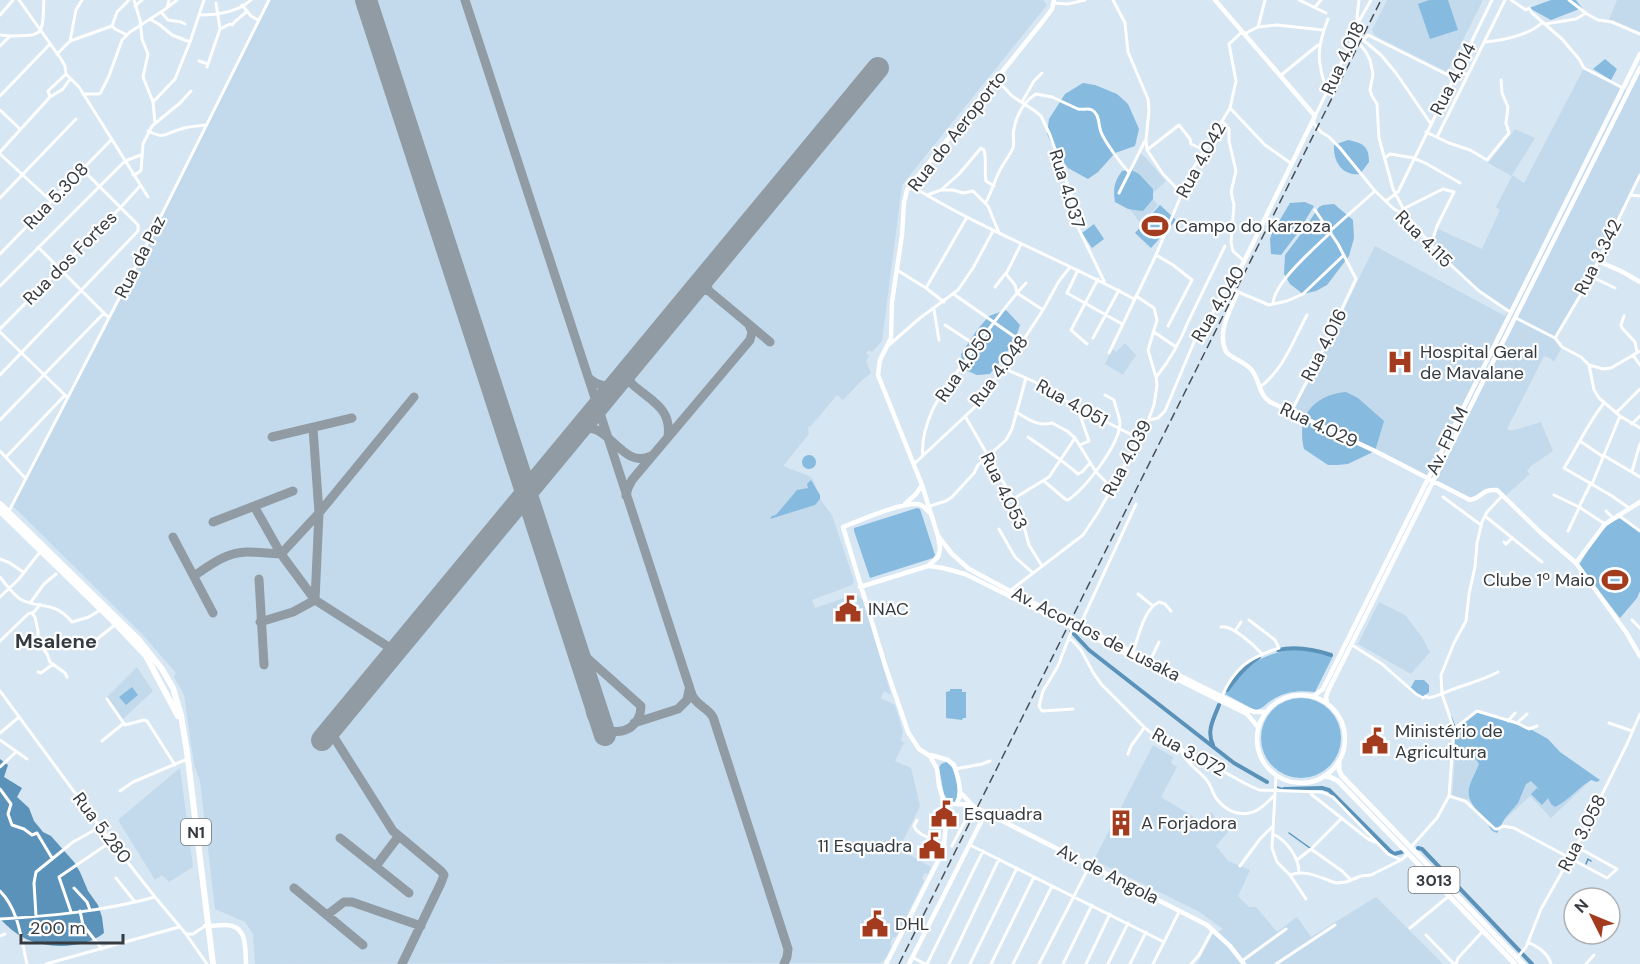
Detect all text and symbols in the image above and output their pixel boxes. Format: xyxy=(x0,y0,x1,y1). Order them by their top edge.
street label: Rua 4.018 xyxy=(1316,17,1370,99)
street label: Rua 4.014 xyxy=(1425,39,1481,119)
street label: Rua do Aeroporto xyxy=(902,66,1012,196)
street label: Rua 4.042 xyxy=(1170,118,1232,202)
street label: Rua 4.037 xyxy=(1044,146,1090,232)
street label: Rua 5.308 xyxy=(18,157,94,235)
street label: Rua 4.115 xyxy=(1390,205,1458,273)
street label: Rua dos Fortes xyxy=(18,206,122,310)
sports icon: Campo do Karzoza xyxy=(1140,211,1170,241)
street label: Rua da Paz xyxy=(109,212,171,302)
place label: Campo do Karzoza xyxy=(1175,214,1331,238)
street label: Rua 3.342 xyxy=(1569,215,1627,299)
street label: Rua 4.040 xyxy=(1186,261,1250,347)
street label: Rua 4.016 xyxy=(1295,305,1353,385)
street label: Rua 4.050 xyxy=(930,323,998,407)
street label: Rua 4.048 xyxy=(964,330,1034,412)
place label: Hospital Geral de Mavalane xyxy=(1420,340,1538,385)
hospital icon: Hospital Geral de Mavalane xyxy=(1385,347,1415,377)
street label: Rua 4.051 xyxy=(1032,374,1112,432)
street label: Rua 4.029 xyxy=(1276,397,1362,453)
street label: Av. FPLM xyxy=(1420,403,1474,479)
street label: Rua 4.039 xyxy=(1097,416,1157,500)
street label: Rua 4.053 xyxy=(975,448,1033,534)
sports icon: Clube 1º Maio xyxy=(1600,565,1630,595)
place label: Clube 1º Maio xyxy=(1483,568,1595,592)
street label: Av. Acordos de Lusaka xyxy=(1008,581,1184,687)
public building icon: INAC xyxy=(833,594,863,624)
place label: INAC xyxy=(868,597,909,621)
district label: Msalene xyxy=(15,628,97,654)
place label: Ministério de Agricultura xyxy=(1395,719,1503,764)
street label: Rua 3.072 xyxy=(1148,722,1230,782)
public building icon: Ministério de Agricultura xyxy=(1360,726,1390,756)
street label: Rua 5.280 xyxy=(67,787,137,869)
street label: Rua 3.058 xyxy=(1552,790,1612,876)
public building icon: Esquadra xyxy=(929,799,959,829)
place label: Esquadra xyxy=(964,802,1042,826)
building icon: A Forjadora xyxy=(1106,808,1136,838)
place label: A Forjadora xyxy=(1141,811,1237,835)
road number: N1 xyxy=(181,819,211,845)
public building icon: 11 Esquadra xyxy=(917,831,947,861)
place label: 11 Esquadra xyxy=(818,834,912,858)
street label: Av. de Angola xyxy=(1053,838,1163,910)
road number: 3013 xyxy=(1408,867,1460,893)
north arrow xyxy=(1562,886,1622,946)
text: N xyxy=(1570,895,1593,918)
scale bar xyxy=(21,907,123,945)
public building icon: DHL xyxy=(860,909,890,939)
place label: DHL xyxy=(895,912,929,936)
text: 200 m xyxy=(30,916,86,940)

